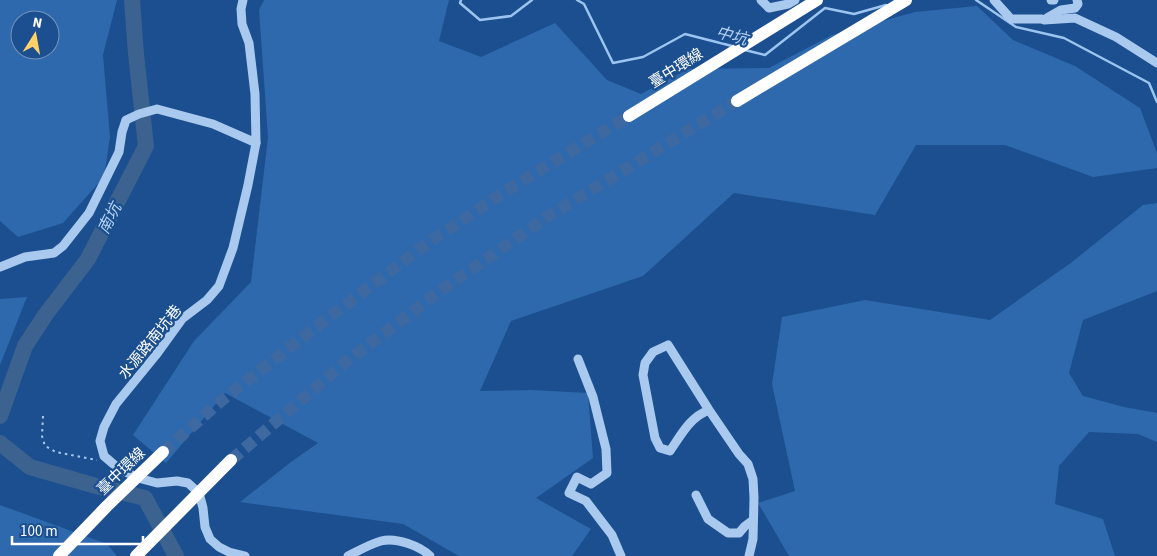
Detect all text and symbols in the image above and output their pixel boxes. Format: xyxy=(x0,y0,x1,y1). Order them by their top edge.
north arrow xyxy=(10,10,60,60)
text: N xyxy=(31,13,44,34)
water label: 中坑 xyxy=(713,21,752,51)
street label: 臺中環線 xyxy=(645,44,707,93)
water label: 南坑 xyxy=(93,197,128,238)
street label: 水源路南坑巷 xyxy=(114,301,187,384)
street label: 臺中環線 xyxy=(92,443,150,500)
scale bar xyxy=(12,514,144,546)
text: 100 m xyxy=(20,521,58,542)

